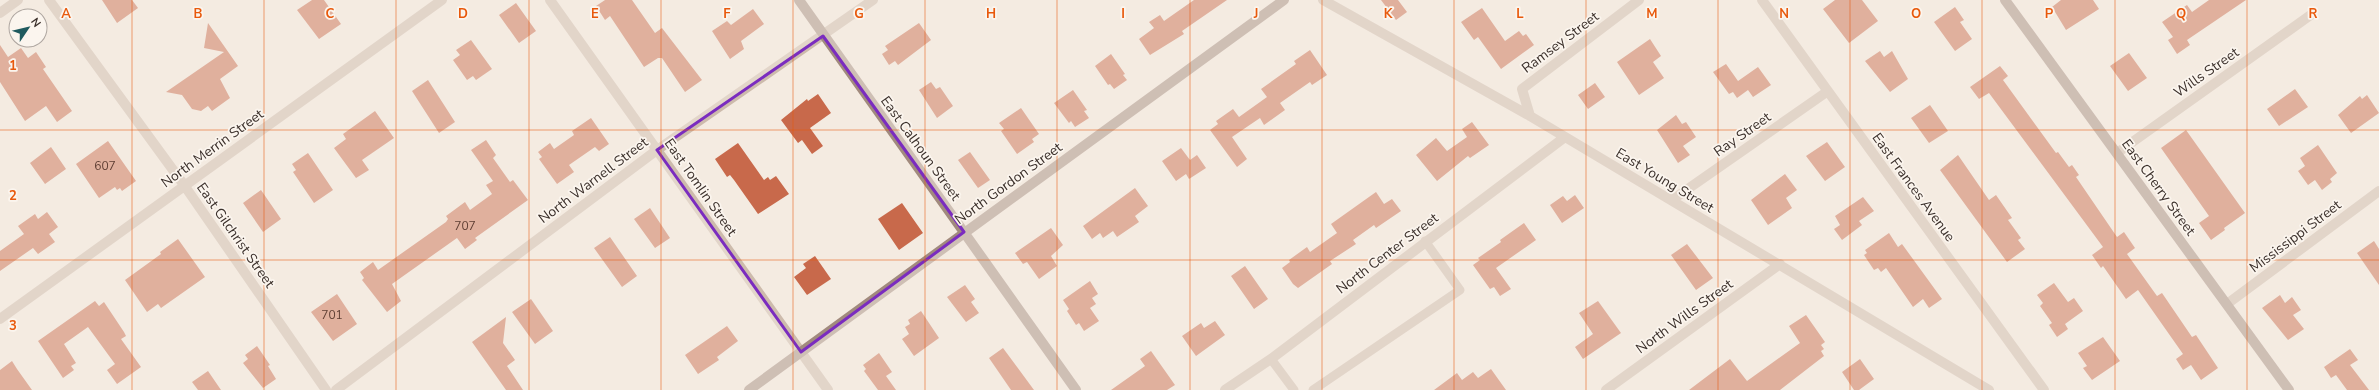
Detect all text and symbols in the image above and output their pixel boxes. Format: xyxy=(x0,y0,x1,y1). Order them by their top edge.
text: A xyxy=(61,5,71,23)
text: B xyxy=(194,5,203,23)
text: C xyxy=(326,5,335,23)
text: D xyxy=(458,5,468,23)
text: E xyxy=(591,5,599,23)
text: F xyxy=(723,5,731,23)
text: G xyxy=(854,5,864,23)
text: H xyxy=(986,5,996,23)
text: I xyxy=(1121,5,1125,23)
text: J xyxy=(1253,5,1258,23)
text: K xyxy=(1384,5,1393,23)
text: L xyxy=(1516,5,1524,23)
text: M xyxy=(1646,5,1658,23)
text: N xyxy=(1779,5,1789,23)
text: O xyxy=(1911,5,1921,23)
text: P xyxy=(2045,5,2054,23)
text: Q xyxy=(2176,5,2186,23)
text: R xyxy=(2309,5,2318,23)
street label: Ramsey Street xyxy=(1518,7,1603,78)
north arrow xyxy=(8,8,48,48)
text: N xyxy=(27,15,44,30)
street label: Wills Street xyxy=(2170,43,2243,102)
text: 1 xyxy=(9,57,17,75)
street label: East Calhoun Street xyxy=(876,92,965,204)
street label: North Merrin Street xyxy=(157,105,267,192)
street label: Ray Street xyxy=(1710,108,1775,161)
street label: East Frances Avenue xyxy=(1868,129,1960,246)
street label: North Warnell Street xyxy=(535,133,652,228)
street label: East Tomlin Street xyxy=(660,135,741,240)
street label: East Cherry Street xyxy=(2117,135,2200,239)
street label: North Gordon Street xyxy=(951,138,1066,229)
street label: East Young Street xyxy=(1612,144,1717,217)
house number: 607 xyxy=(94,158,116,174)
street label: East Gilchrist Street xyxy=(192,179,279,292)
text: 2 xyxy=(9,187,17,205)
street label: Mississippi Street xyxy=(2246,196,2345,277)
street label: North Center Street xyxy=(1332,209,1442,298)
house number: 707 xyxy=(454,218,476,234)
street label: North Wills Street xyxy=(1632,275,1737,358)
house number: 701 xyxy=(321,307,343,323)
text: 3 xyxy=(9,317,17,335)

